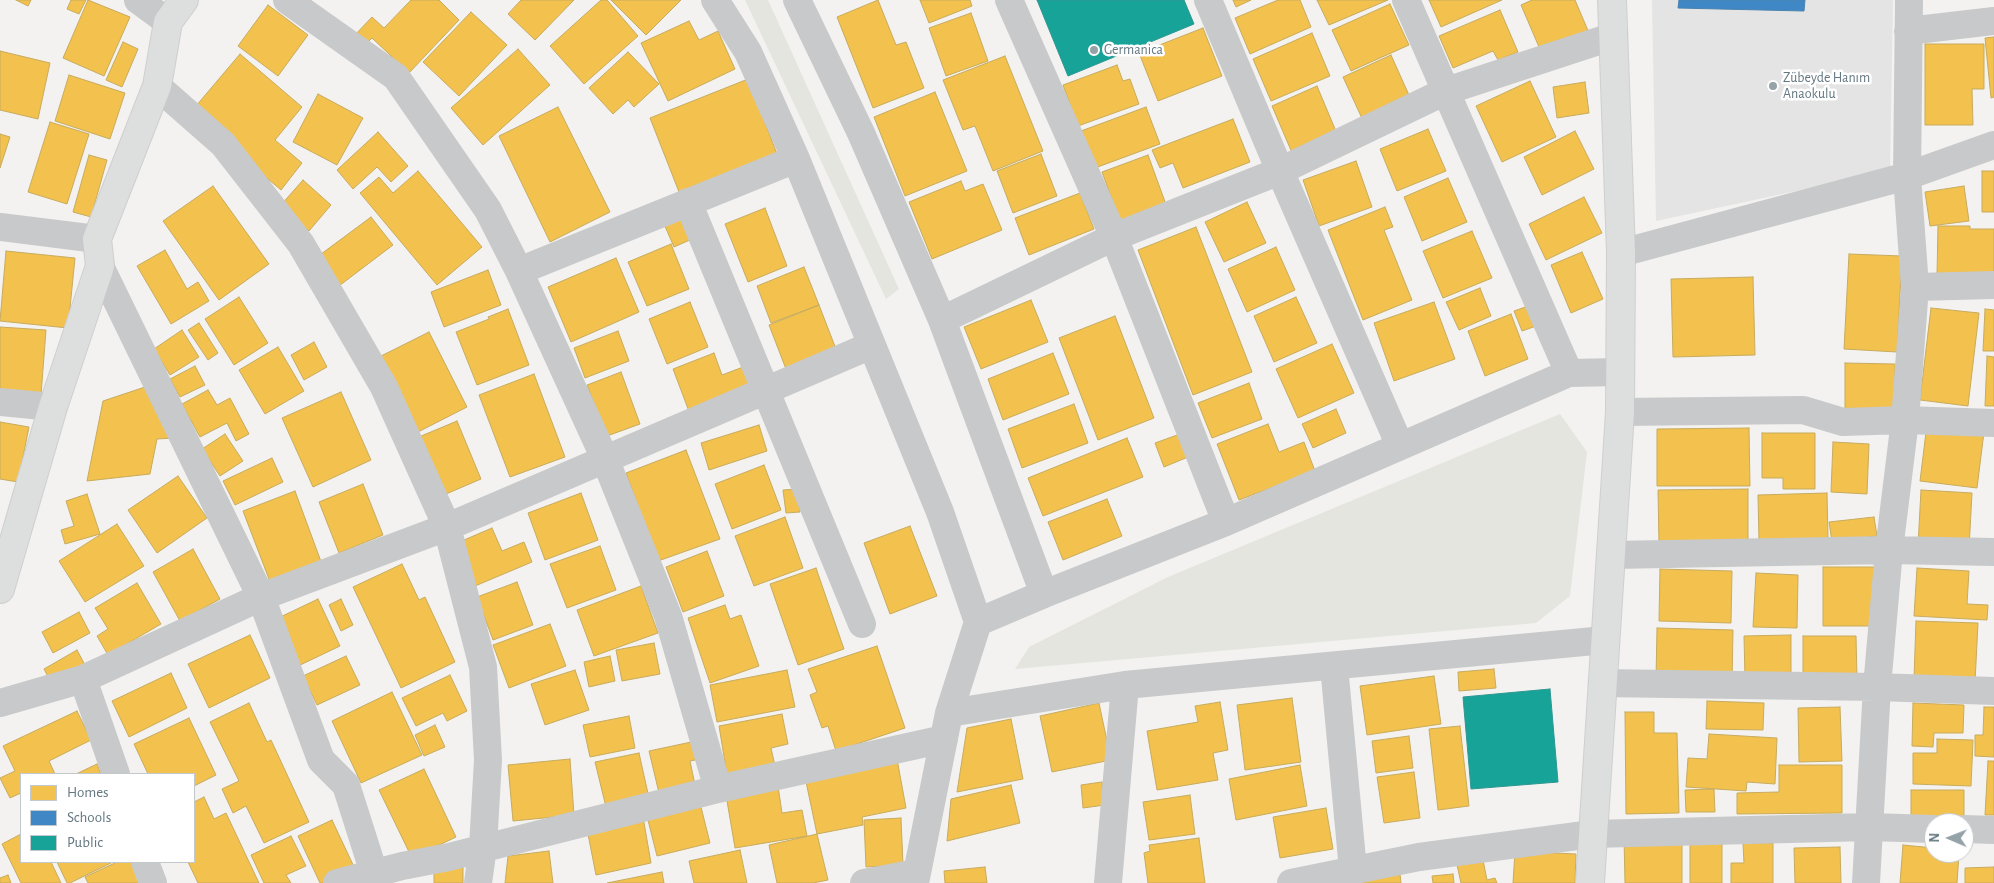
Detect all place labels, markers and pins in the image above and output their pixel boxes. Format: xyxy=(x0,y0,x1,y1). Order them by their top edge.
place label: Germanica xyxy=(1104,42,1163,58)
marker: Germanica xyxy=(1088,44,1100,56)
place label: Zübeyde Hanım Anaokulu xyxy=(1783,70,1870,102)
marker: Zübeyde Hanım Anaokulu xyxy=(1767,80,1779,92)

